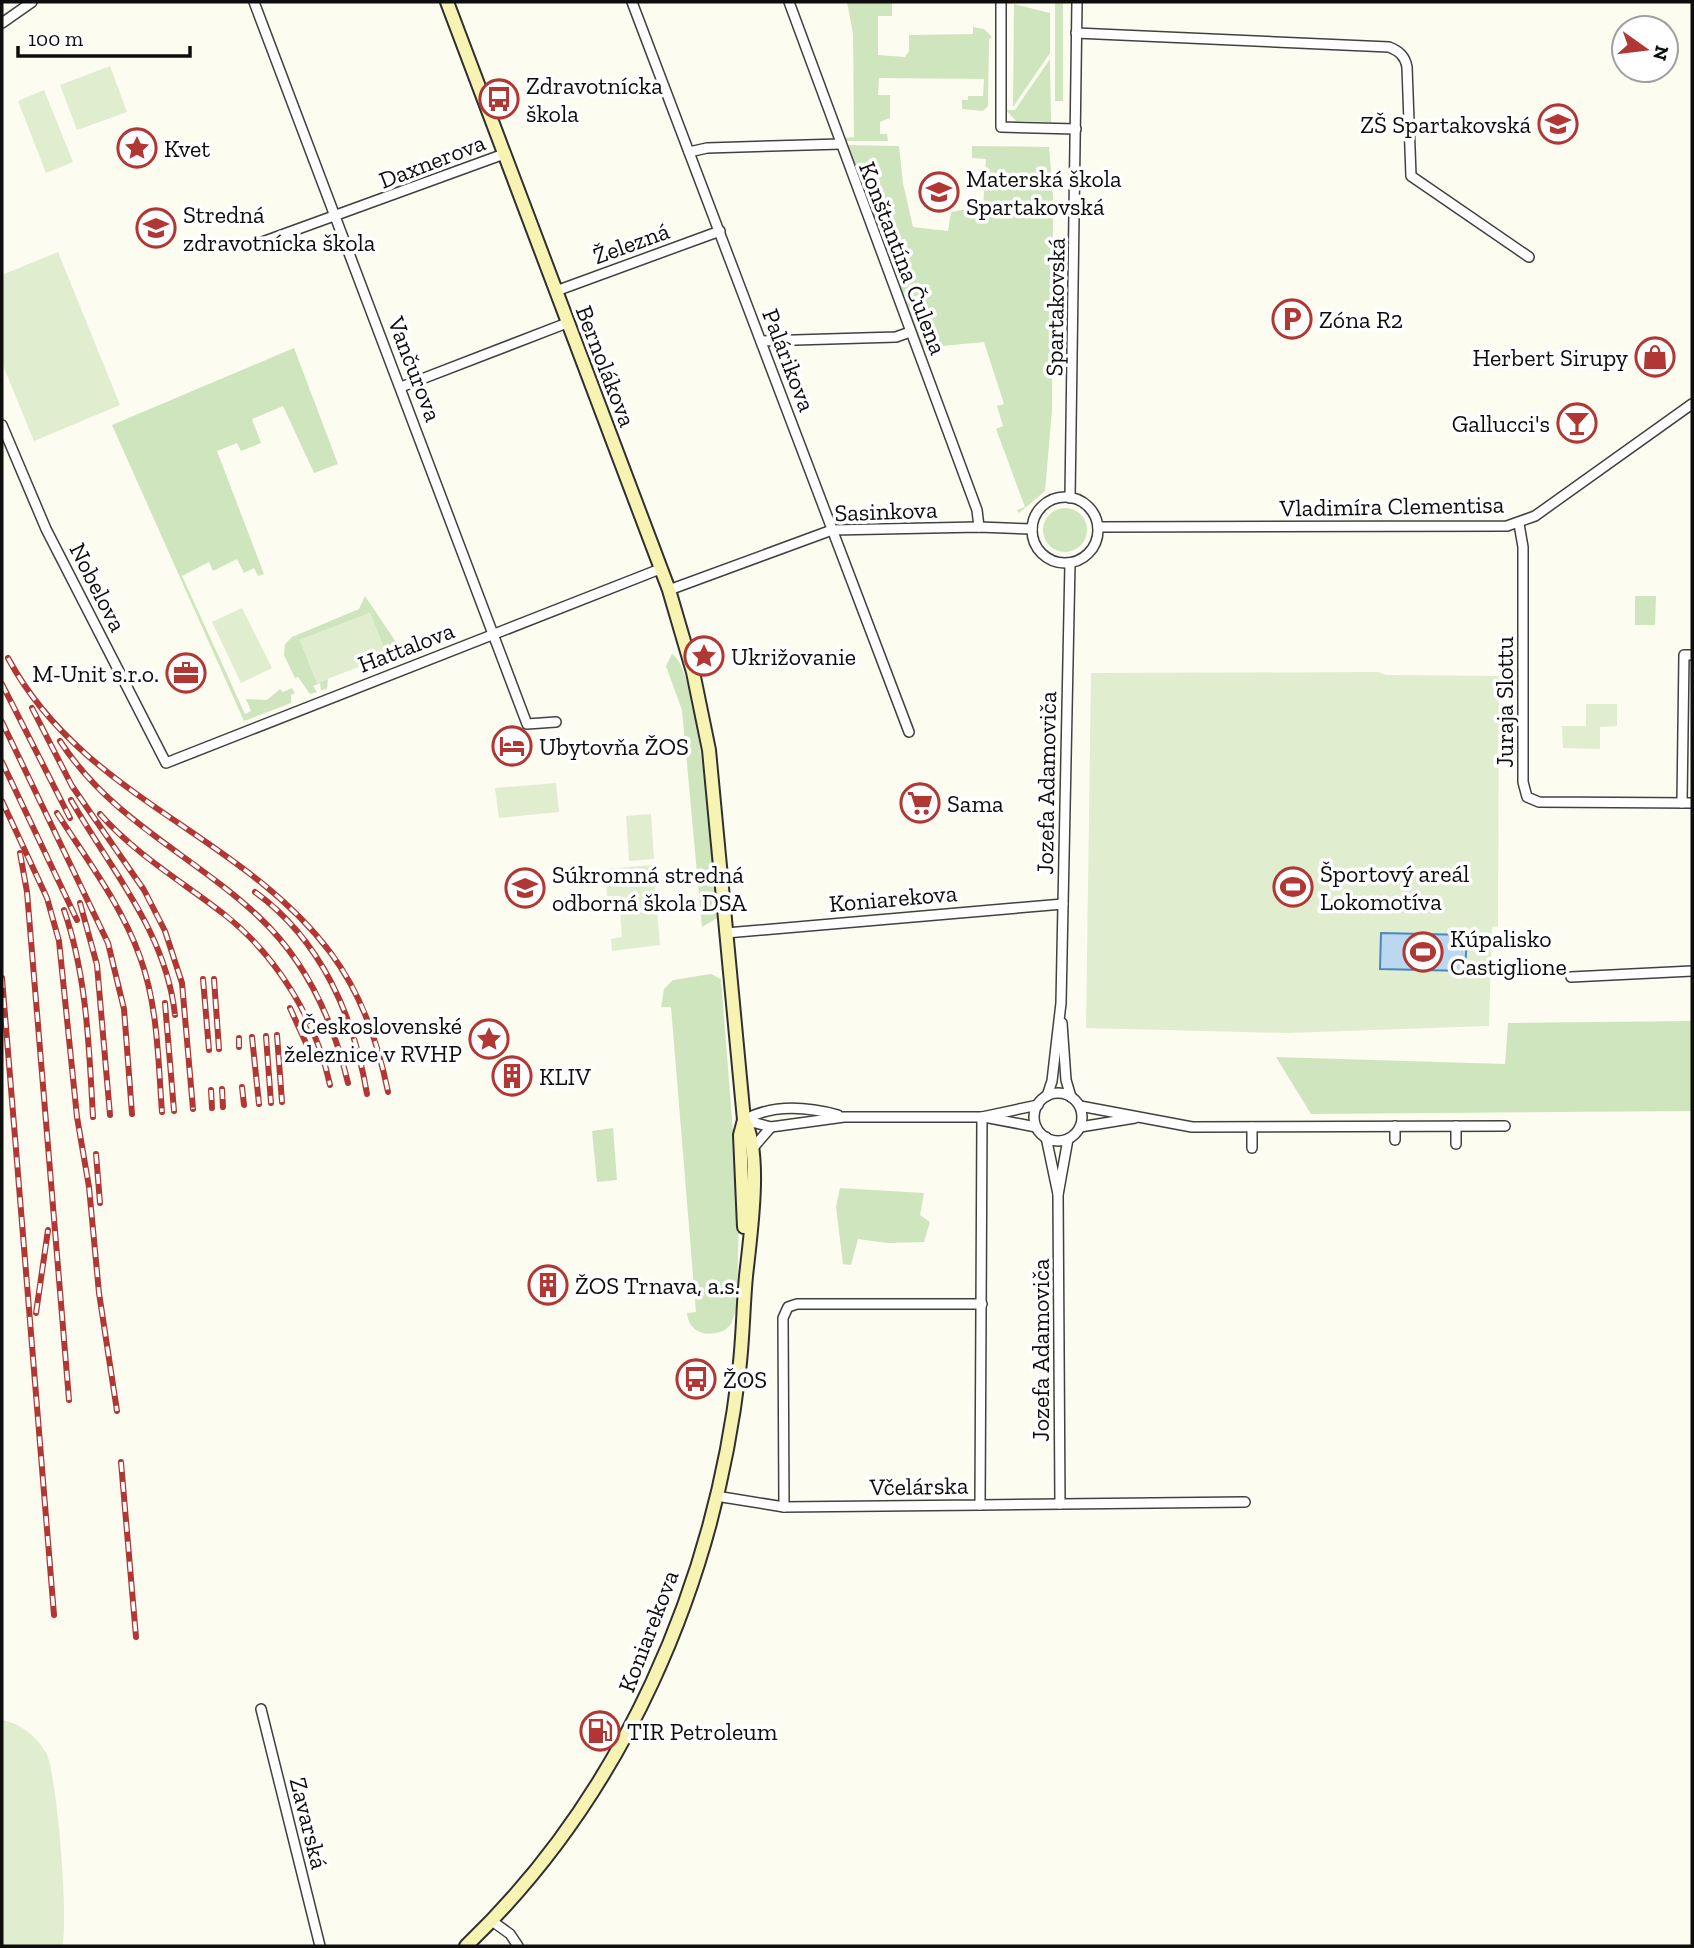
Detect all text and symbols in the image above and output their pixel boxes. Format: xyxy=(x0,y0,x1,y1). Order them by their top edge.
scale bar xyxy=(18,14,189,58)
north arrow xyxy=(1610,14,1680,84)
text: 100 m xyxy=(28,26,83,51)
text: N xyxy=(1648,43,1674,63)
place label: Zdravotnícka škola xyxy=(526,71,663,128)
bus stop icon: Zdravotnícka škola xyxy=(478,78,520,120)
school or university icon: ZŠ Spartakovská xyxy=(1537,103,1579,145)
place label: ZŠ Spartakovská xyxy=(1360,110,1531,139)
place icon: Kvet xyxy=(116,127,158,169)
street label: Daxnerova xyxy=(375,127,490,195)
place label: Kvet xyxy=(164,134,210,163)
street label: Konštantína Čulena xyxy=(853,158,953,359)
place label: Materská škola Spartakovská xyxy=(966,164,1122,221)
school or university icon: Materská škola Spartakovská xyxy=(918,171,960,213)
place label: Stredná zdravotnícka škola xyxy=(183,200,376,257)
school or university icon: Stredná zdravotnícka škola xyxy=(135,207,177,249)
street label: Železná xyxy=(589,216,674,270)
street label: Spartakovská xyxy=(1039,237,1071,377)
parking icon: Zóna R2 xyxy=(1271,298,1313,340)
street label: Bernolákova xyxy=(570,301,643,431)
street label: Palárikova xyxy=(756,304,822,416)
place label: Zóna R2 xyxy=(1319,305,1403,334)
street label: Vančurova xyxy=(381,312,448,426)
shop icon: Herbert Sirupy xyxy=(1634,336,1676,378)
place label: Herbert Sirupy xyxy=(1472,343,1629,372)
bar icon: Gallucci's xyxy=(1556,402,1598,444)
place label: Gallucci's xyxy=(1452,409,1550,438)
street label: Vladimíra Clementisa xyxy=(1278,490,1505,522)
street label: Sasinkova xyxy=(834,495,938,527)
street label: Nobelova xyxy=(63,538,133,637)
street label: Hattalova xyxy=(354,615,459,679)
place icon: Ukrižovanie xyxy=(683,635,725,677)
street label: Juraja Slottu xyxy=(1490,636,1519,768)
place label: Ukrižovanie xyxy=(731,642,856,671)
office icon: M-Unit s.r.o. xyxy=(165,652,207,694)
place label: M-Unit s.r.o. xyxy=(32,659,159,688)
street label: Jozefa Adamoviča xyxy=(1030,691,1062,875)
hotel icon: Ubytovňa ŽOS xyxy=(491,725,533,767)
place label: Ubytovňa ŽOS xyxy=(539,732,689,761)
supermarket icon: Sama xyxy=(899,782,941,824)
place label: Sama xyxy=(947,789,1004,818)
place label: Športový areál Lokomotíva xyxy=(1320,859,1470,916)
place label: Súkromná stredná odborná škola DSA xyxy=(552,860,747,917)
sports icon: Športový areál Lokomotíva xyxy=(1272,866,1314,908)
school or university icon: Súkromná stredná odborná škola DSA xyxy=(504,867,546,909)
street label: Koniarekova xyxy=(828,878,959,918)
place label: Kúpalisko Castiglione xyxy=(1450,924,1567,981)
sports icon: Kúpalisko Castiglione xyxy=(1402,931,1444,973)
place label: Československé železnice v RVHP xyxy=(284,1011,462,1068)
place icon: Československé železnice v RVHP xyxy=(468,1018,510,1060)
building icon: KLIV xyxy=(491,1055,533,1097)
place label: KLIV xyxy=(539,1062,591,1091)
street label: Jozefa Adamoviča xyxy=(1026,1258,1055,1442)
building icon: ŽOS Trnava, a.s. xyxy=(527,1264,569,1306)
place label: ŽOS Trnava, a.s. xyxy=(575,1271,740,1300)
bus stop icon: ŽOS xyxy=(675,1358,717,1400)
place label: ŽOS xyxy=(723,1365,767,1394)
street label: Včelárska xyxy=(868,1471,969,1501)
street label: Koniarekova xyxy=(611,1565,685,1696)
fuel station icon: TIR Petroleum xyxy=(579,1710,621,1752)
place label: TIR Petroleum xyxy=(627,1717,778,1746)
street label: Zavarská xyxy=(284,1774,334,1872)

